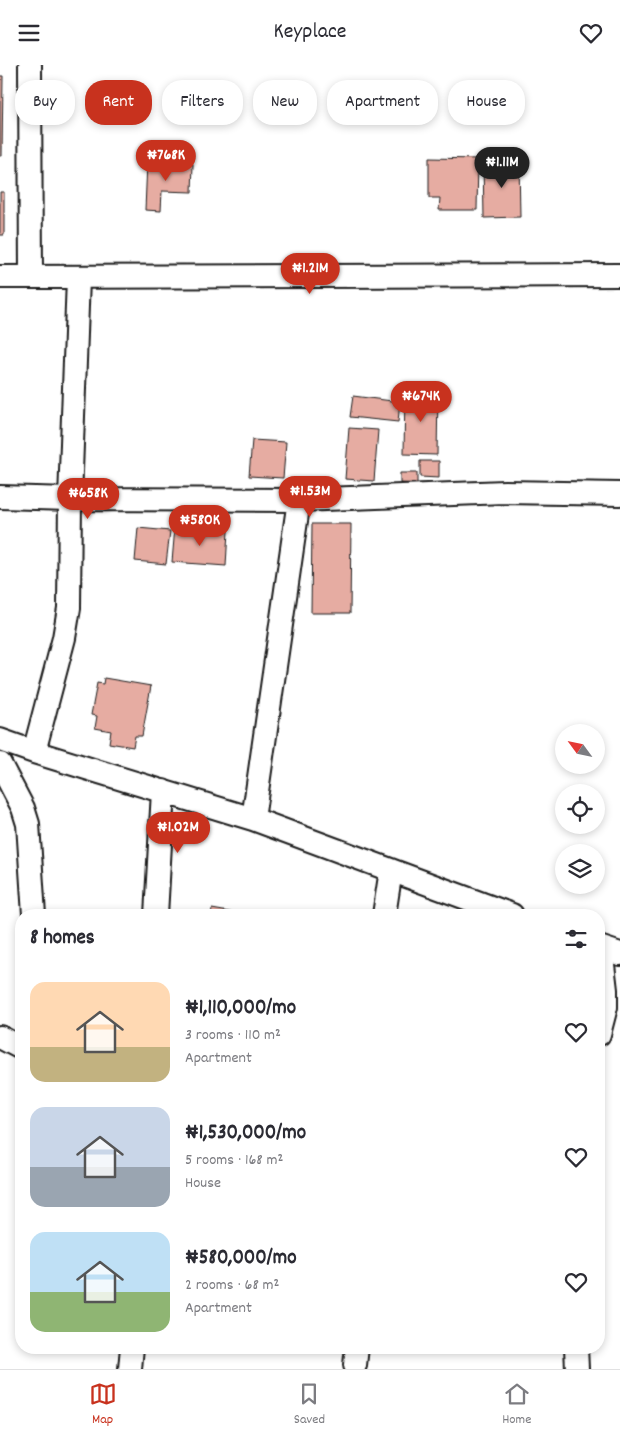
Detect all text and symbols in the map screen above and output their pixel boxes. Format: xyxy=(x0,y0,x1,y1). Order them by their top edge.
text: Keyplace xyxy=(274,17,346,48)
icon: menu xyxy=(15,19,43,47)
icon: heart xyxy=(577,19,605,47)
chip: Buy xyxy=(15,80,75,125)
chip: Rent xyxy=(85,80,152,125)
chip: Filters xyxy=(162,80,243,125)
chip: New xyxy=(253,80,317,125)
chip: Apartment xyxy=(327,80,438,125)
chip: House xyxy=(448,80,525,125)
pin: ₦768K xyxy=(131,139,201,182)
text: ₦768K xyxy=(147,144,185,167)
pin: ₦1.11M xyxy=(461,147,543,189)
text: ₦1.11M xyxy=(485,151,519,174)
pin: ₦1.21M xyxy=(269,253,351,295)
text: ₦1.21M xyxy=(292,257,328,280)
pin: ₦674K xyxy=(386,381,456,423)
text: ₦674K xyxy=(402,385,440,408)
pin: ₦1.53M xyxy=(269,475,351,518)
pin: ₦658K xyxy=(53,477,123,520)
text: ₦1.53M xyxy=(290,480,330,503)
text: ₦658K xyxy=(68,482,108,505)
pin: ₦580K xyxy=(165,505,235,547)
text: ₦580K xyxy=(180,509,220,532)
north arrow xyxy=(555,724,605,774)
map controls xyxy=(555,724,605,894)
button: locate xyxy=(555,784,605,834)
pin: ₦1.02M xyxy=(137,811,219,854)
text: ₦1.02M xyxy=(157,816,199,839)
button: layers xyxy=(555,844,605,894)
text: 8 homes xyxy=(30,924,95,954)
icon: filters xyxy=(562,925,590,953)
text: ₦1,110,000/mo xyxy=(185,994,296,1024)
icon: home xyxy=(70,1002,130,1062)
icon: heart xyxy=(562,1018,590,1046)
text: 3 rooms · 110 m² xyxy=(185,1024,281,1047)
text: Apartment xyxy=(185,1047,252,1070)
text: ₦1,530,000/mo xyxy=(185,1119,306,1149)
icon: home xyxy=(70,1127,130,1187)
icon: heart xyxy=(562,1143,590,1171)
text: 5 rooms · 168 m² xyxy=(185,1149,283,1172)
text: House xyxy=(185,1172,221,1195)
text: ₦580,000/mo xyxy=(185,1244,297,1274)
icon: home xyxy=(70,1252,130,1312)
icon: heart xyxy=(562,1268,590,1296)
text: 2 rooms · 68 m² xyxy=(185,1274,279,1297)
text: Apartment xyxy=(185,1297,252,1320)
tab: Map xyxy=(89,1380,117,1430)
tab: Saved xyxy=(294,1380,325,1430)
tab: Home xyxy=(502,1380,531,1430)

